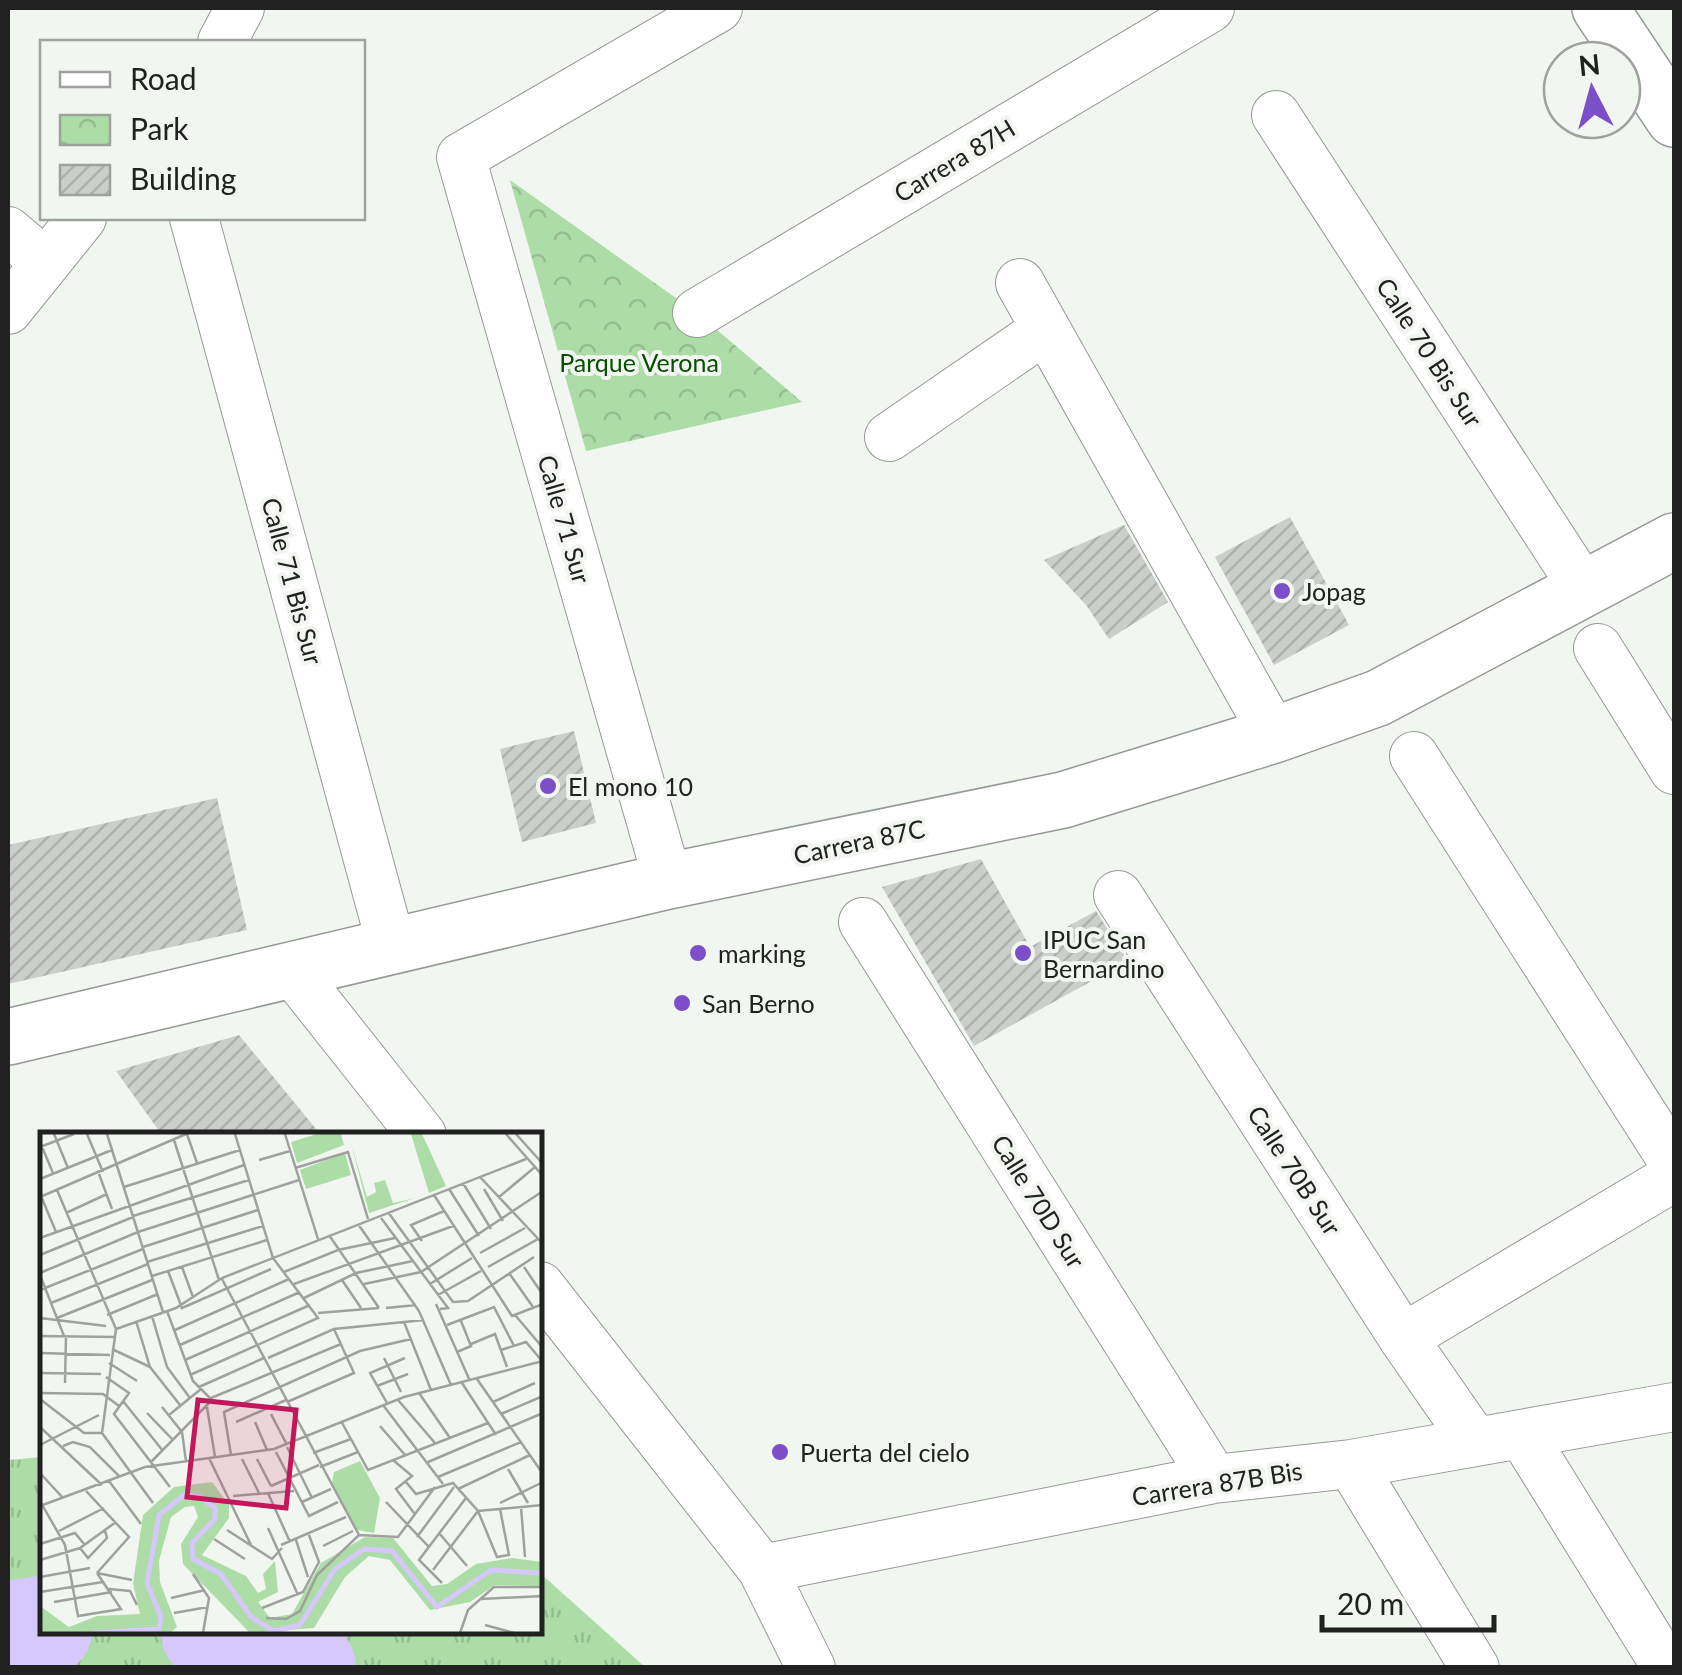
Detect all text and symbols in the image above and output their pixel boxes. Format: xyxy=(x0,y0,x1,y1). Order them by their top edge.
legend xyxy=(40,40,365,220)
north arrow xyxy=(1542,40,1642,140)
text: N xyxy=(1577,46,1602,82)
text: Road xyxy=(130,60,197,96)
text: Park xyxy=(130,110,189,146)
street label: Carrera 87H xyxy=(888,112,1020,208)
text: Building xyxy=(130,160,236,196)
street label: Calle 70 Bis Sur xyxy=(1371,272,1489,432)
park label: Parque Verona xyxy=(559,347,719,377)
street label: Calle 71 Sur xyxy=(532,451,598,587)
street label: Calle 71 Bis Sur xyxy=(256,494,330,668)
place label: Jopag xyxy=(1302,576,1366,606)
marker: Jopag xyxy=(1271,580,1293,602)
place label: El mono 10 xyxy=(568,771,693,801)
marker: El mono 10 xyxy=(537,775,559,797)
street label: Carrera 87C xyxy=(791,812,928,870)
place label: IPUC San Bernardino xyxy=(1043,924,1164,983)
place label: marking xyxy=(718,938,806,968)
marker: marking xyxy=(687,942,709,964)
marker: IPUC San Bernardino xyxy=(1012,942,1034,964)
place label: San Berno xyxy=(702,988,815,1018)
marker: San Berno xyxy=(671,992,693,1014)
street label: Calle 70B Sur xyxy=(1242,1100,1348,1240)
street label: Calle 70D Sur xyxy=(986,1129,1092,1273)
inset map xyxy=(40,1132,542,1635)
place label: Puerta del cielo xyxy=(800,1437,970,1467)
marker: Puerta del cielo xyxy=(769,1441,791,1463)
street label: Carrera 87B Bis xyxy=(1130,1455,1304,1511)
scale bar xyxy=(1322,1570,1494,1632)
text: 20 m xyxy=(1337,1585,1404,1621)

